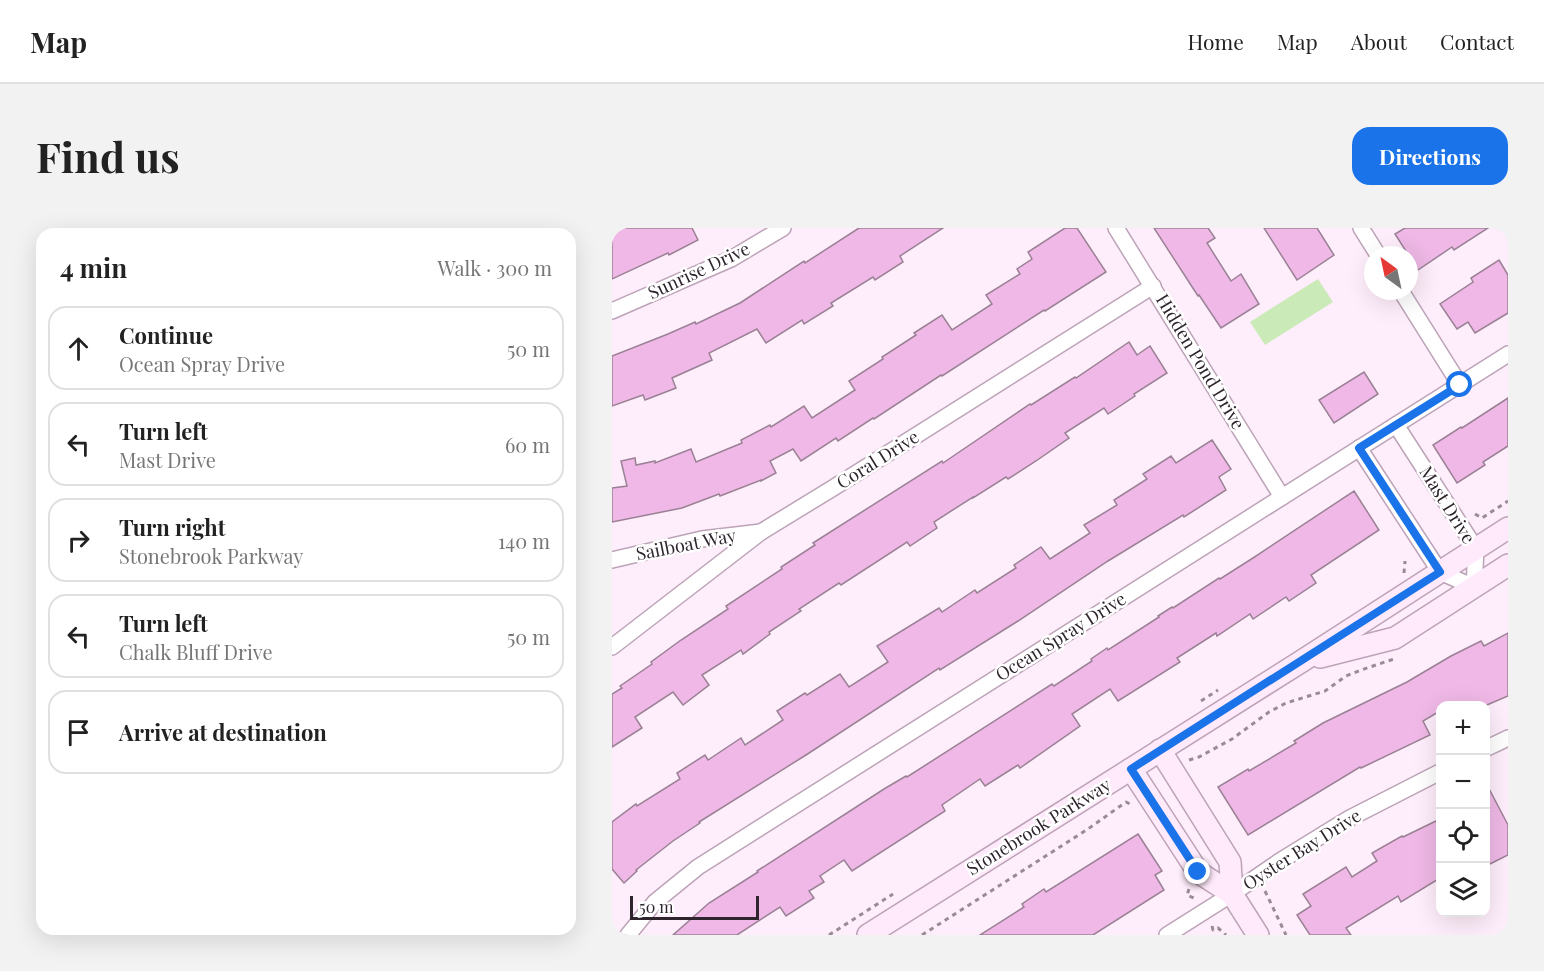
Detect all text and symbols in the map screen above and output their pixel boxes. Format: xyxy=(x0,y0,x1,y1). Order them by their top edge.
text: Map xyxy=(30,23,87,60)
text: Home xyxy=(1188,27,1244,55)
text: Map xyxy=(1277,27,1318,55)
text: About xyxy=(1351,27,1407,55)
text: Contact xyxy=(1440,27,1514,55)
button: Directions xyxy=(1352,127,1508,185)
text: Find us xyxy=(36,128,180,184)
street label: Sunrise Drive xyxy=(644,236,753,304)
north arrow xyxy=(1364,246,1418,300)
text: 4 min xyxy=(60,250,127,285)
text: Walk · 300 m xyxy=(437,254,552,281)
street label: Hidden Pond Drive xyxy=(1151,289,1251,434)
text: Continue xyxy=(119,320,213,350)
icon: ahead xyxy=(62,332,95,365)
text: 50 m xyxy=(507,335,550,362)
text: Ocean Spray Drive xyxy=(119,350,285,377)
route start xyxy=(1446,371,1472,397)
text: Turn left xyxy=(119,416,208,446)
street label: Coral Drive xyxy=(832,424,923,494)
icon: left xyxy=(62,428,95,461)
text: 60 m xyxy=(505,431,550,458)
text: Mast Drive xyxy=(119,446,216,473)
street label: Mast Drive xyxy=(1415,461,1481,548)
text: Turn right xyxy=(119,512,225,542)
street label: Sailboat Way xyxy=(634,523,738,565)
icon: right xyxy=(62,524,95,557)
text: 140 m xyxy=(498,527,550,554)
text: Stonebrook Parkway xyxy=(119,542,303,569)
street label: Ocean Spray Drive xyxy=(991,586,1130,686)
text: Turn left xyxy=(119,608,208,638)
icon: left xyxy=(62,620,95,653)
text: 50 m xyxy=(507,623,550,650)
text: Chalk Bluff Drive xyxy=(119,638,273,665)
map controls xyxy=(1436,701,1490,917)
button: + xyxy=(1436,701,1490,755)
icon: arrive xyxy=(62,716,95,749)
text: Arrive at destination xyxy=(119,717,327,747)
button: − xyxy=(1436,755,1490,809)
street label: Stonebrook Parkway xyxy=(962,772,1115,880)
street label: Oyster Bay Drive xyxy=(1238,803,1365,895)
button: locate xyxy=(1436,809,1490,863)
route end xyxy=(1184,858,1210,884)
button: layers xyxy=(1436,863,1490,917)
scale bar xyxy=(630,893,759,920)
text: 50 m xyxy=(639,896,673,917)

